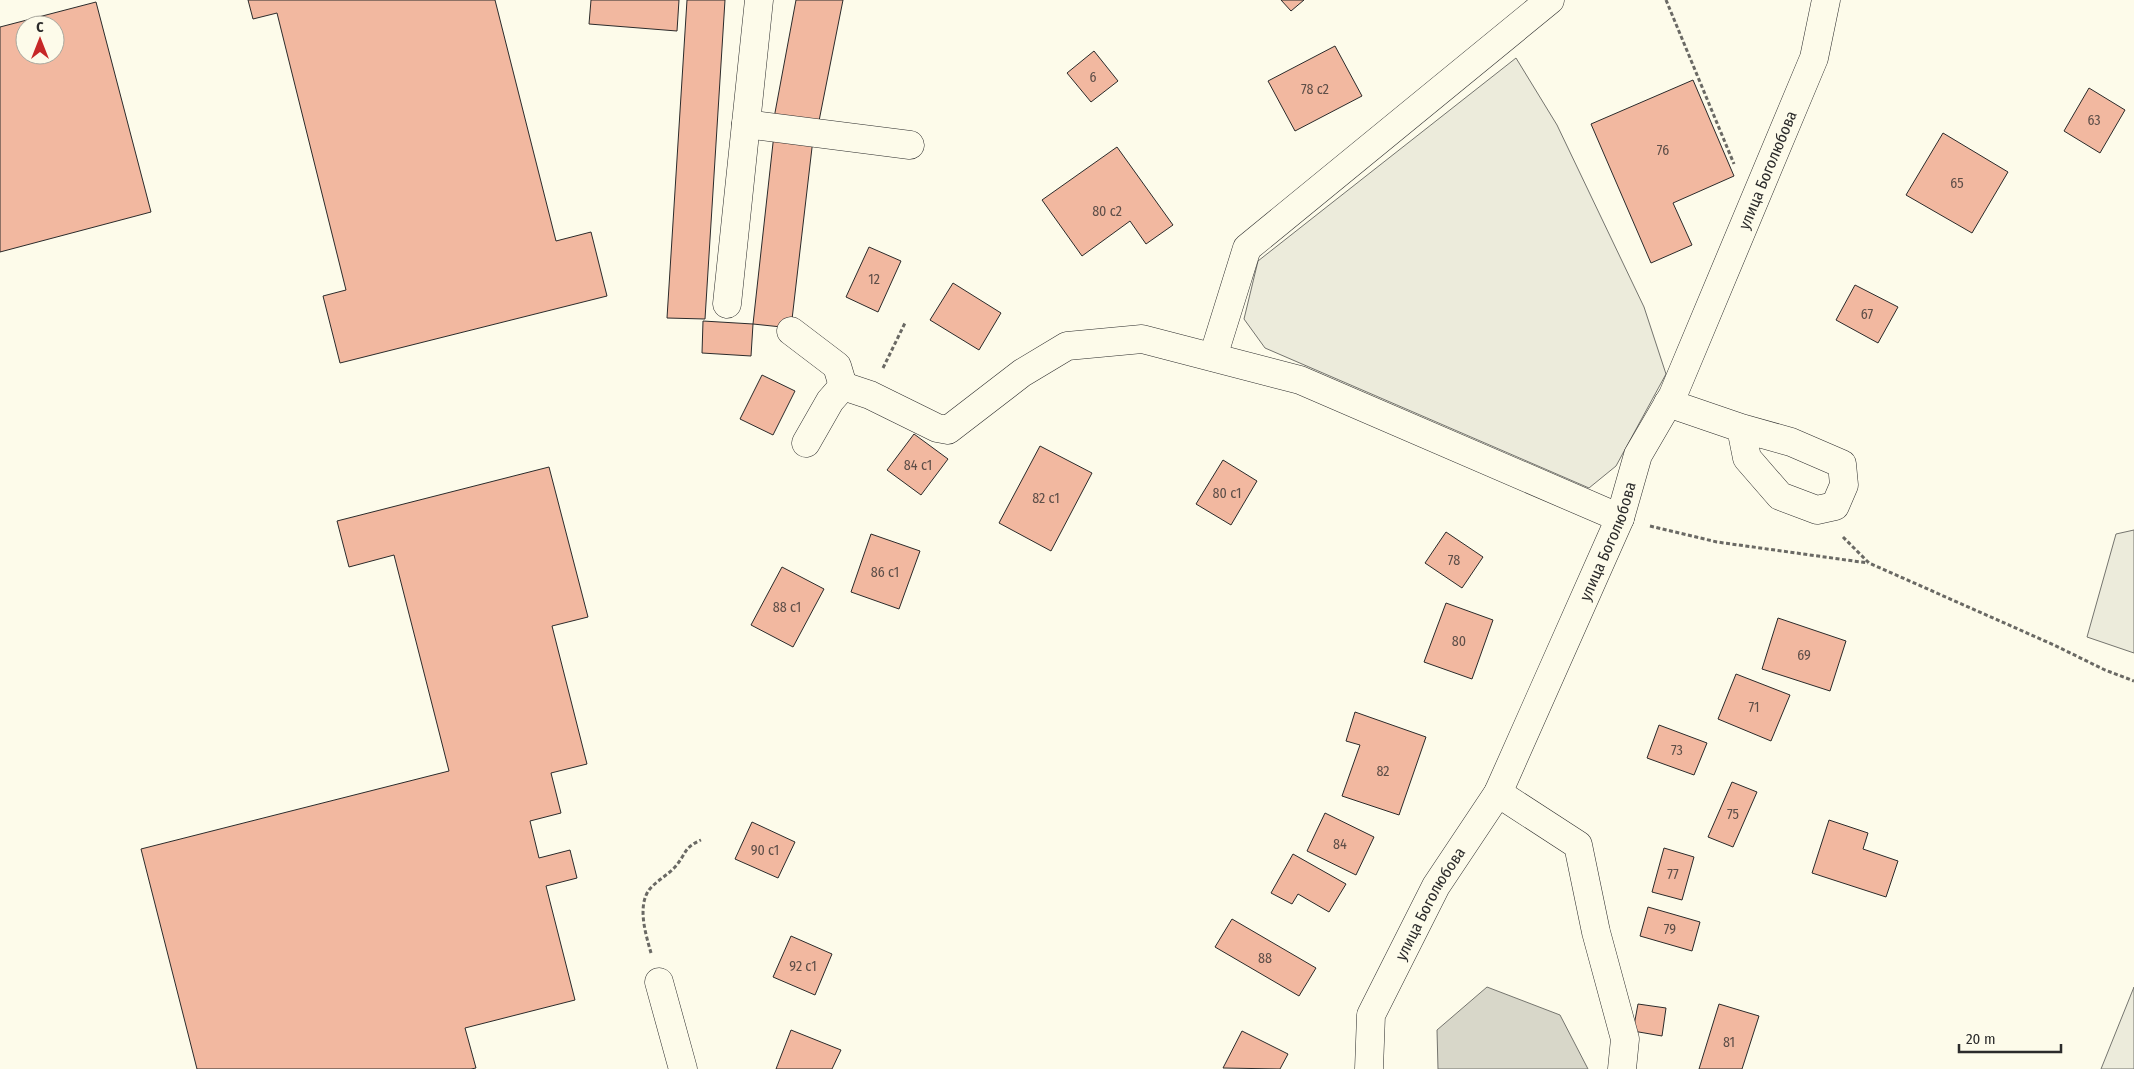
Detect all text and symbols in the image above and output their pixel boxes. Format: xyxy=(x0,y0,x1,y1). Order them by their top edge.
north arrow xyxy=(15,15,65,65)
text: С xyxy=(36,19,44,36)
house number: 6 xyxy=(1090,69,1097,86)
house number: 78 с2 xyxy=(1301,81,1329,98)
street label: улица Боголюбова xyxy=(1734,108,1800,232)
house number: 63 xyxy=(2087,112,2101,129)
house number: 76 xyxy=(1657,142,1669,159)
house number: 65 xyxy=(1950,175,1964,192)
house number: 80 с2 xyxy=(1092,203,1122,220)
house number: 12 xyxy=(868,271,880,288)
house number: 67 xyxy=(1861,306,1873,323)
house number: 84 с1 xyxy=(904,457,932,474)
street label: улица Боголюбова xyxy=(1575,479,1639,604)
house number: 80 с1 xyxy=(1213,485,1241,502)
house number: 82 с1 xyxy=(1032,490,1060,507)
house number: 78 xyxy=(1448,552,1460,569)
house number: 86 с1 xyxy=(871,564,899,581)
house number: 88 с1 xyxy=(773,599,801,616)
house number: 80 xyxy=(1452,633,1466,650)
house number: 69 xyxy=(1797,647,1811,664)
house number: 71 xyxy=(1749,699,1759,716)
house number: 73 xyxy=(1671,742,1683,759)
house number: 82 xyxy=(1376,763,1390,780)
house number: 75 xyxy=(1727,806,1739,823)
house number: 84 xyxy=(1333,836,1347,853)
house number: 90 с1 xyxy=(751,842,779,859)
street label: улица Боголюбова xyxy=(1391,843,1469,963)
house number: 77 xyxy=(1667,866,1679,883)
house number: 79 xyxy=(1664,921,1676,938)
house number: 88 xyxy=(1258,950,1272,967)
house number: 92 с1 xyxy=(789,958,817,975)
scale bar xyxy=(1959,1022,2062,1054)
text: 20 m xyxy=(1966,1030,1996,1048)
house number: 81 xyxy=(1723,1034,1735,1051)

